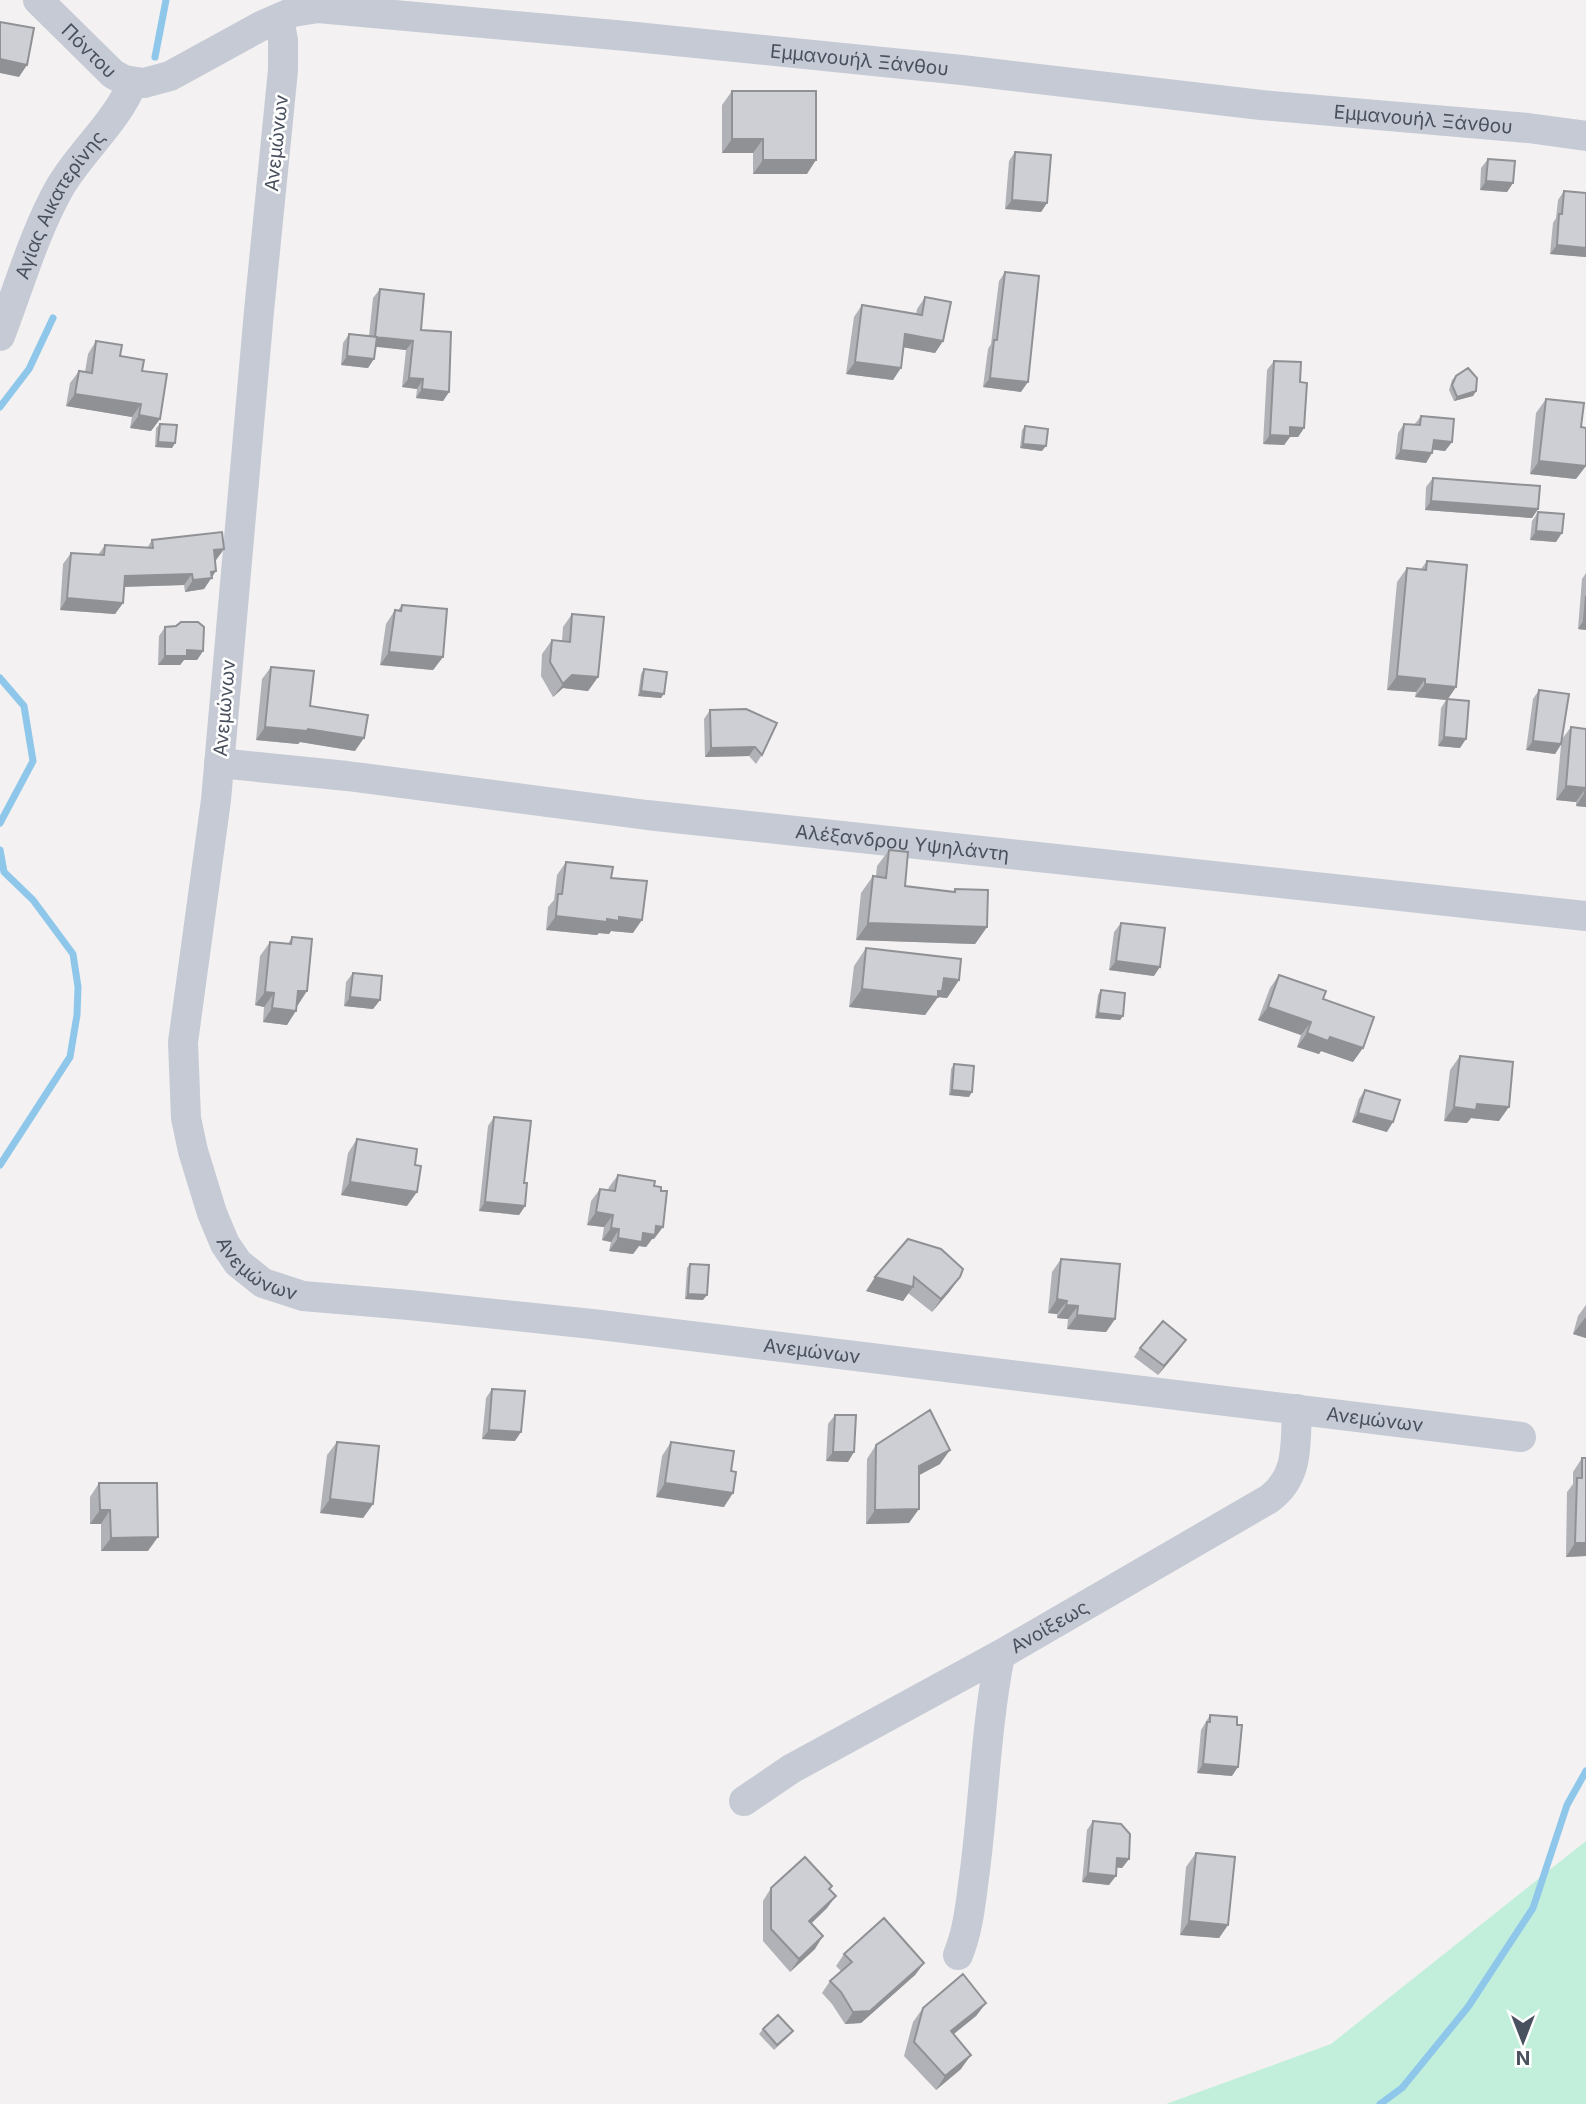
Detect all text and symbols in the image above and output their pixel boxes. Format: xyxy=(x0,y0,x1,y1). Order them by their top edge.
street label: Πόντου xyxy=(57,19,121,83)
street label: Εμμανουήλ Ξάνθου xyxy=(769,40,950,81)
street label: Ανεμώνων xyxy=(260,94,293,193)
street label: Εμμανουήλ Ξάνθου xyxy=(1333,100,1514,139)
street label: Αγίας Αικατερίνης xyxy=(11,126,110,282)
street label: Ανεμώνων xyxy=(209,659,240,757)
street label: Αλέξανδρου Υψηλάντη xyxy=(794,820,1010,866)
street label: Ανεμώνων xyxy=(211,1234,300,1305)
street label: Ανεμώνων xyxy=(762,1334,862,1369)
street label: Ανεμώνων xyxy=(1325,1402,1424,1437)
street label: Ανοίξεως xyxy=(1007,1595,1093,1658)
north arrow xyxy=(1488,2006,1558,2076)
text: N xyxy=(1516,2046,1530,2069)

